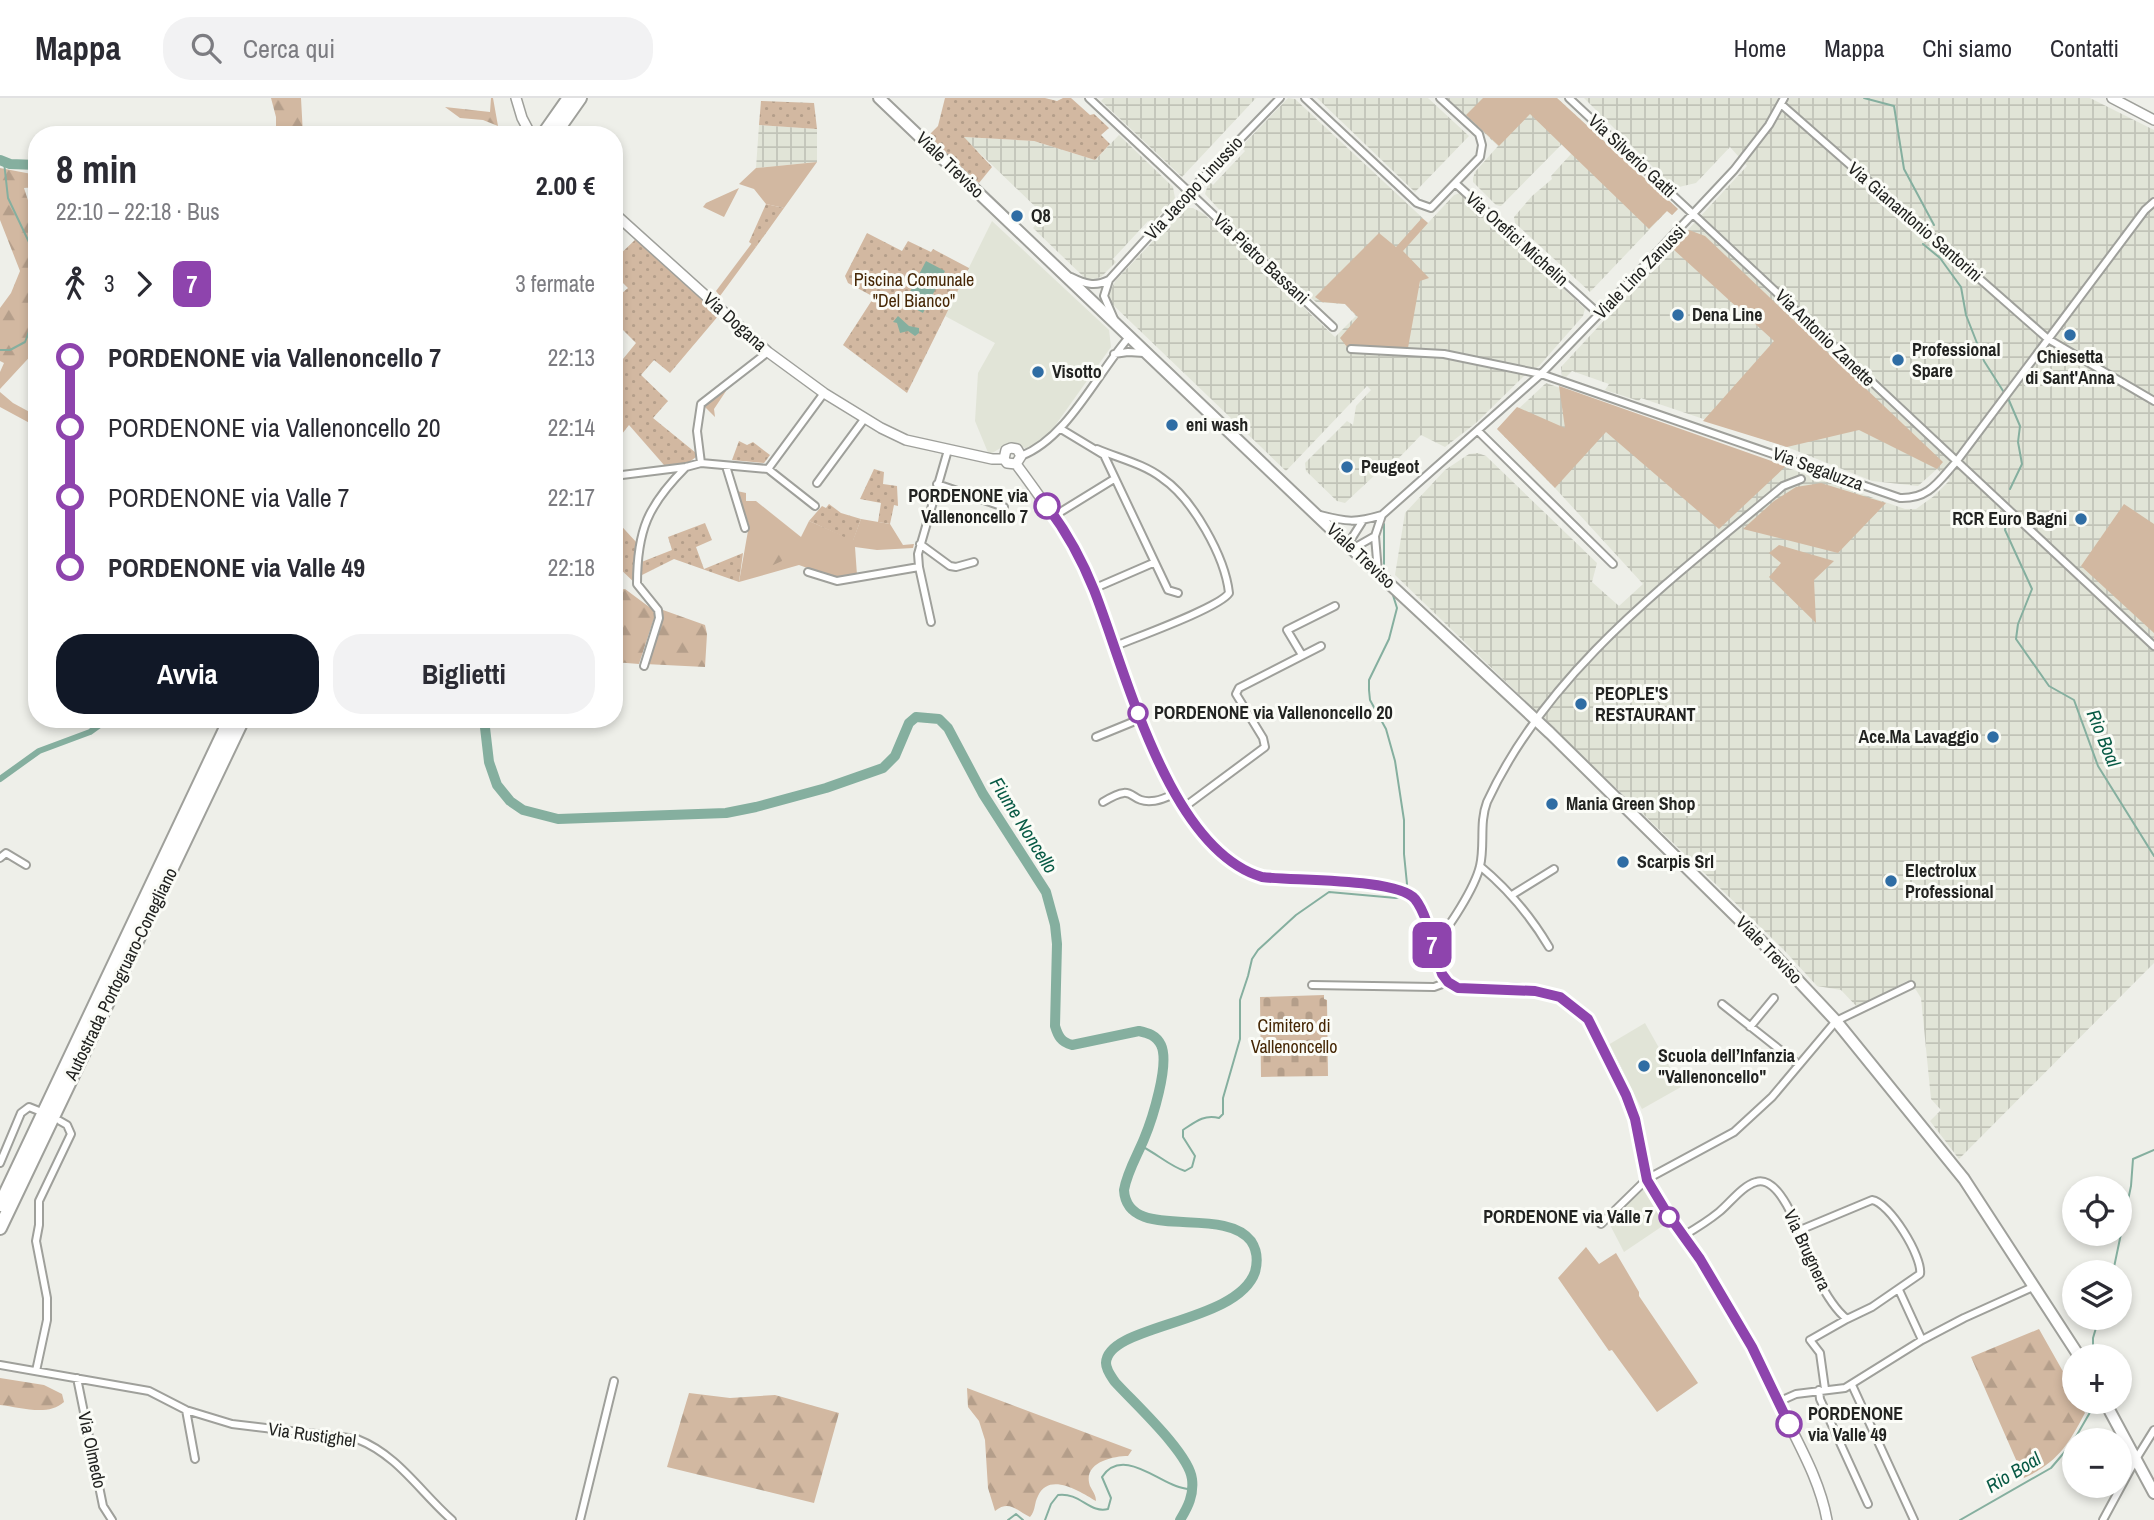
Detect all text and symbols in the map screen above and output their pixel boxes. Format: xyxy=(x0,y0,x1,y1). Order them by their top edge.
search box xyxy=(163,17,653,80)
text: Mappa xyxy=(35,26,121,70)
icon: search xyxy=(187,29,225,67)
text: Cerca qui xyxy=(243,31,335,66)
text: Home xyxy=(1734,32,1786,64)
text: Mappa xyxy=(1824,32,1884,64)
text: Chi siamo xyxy=(1922,32,2012,64)
text: Contatti xyxy=(2050,32,2119,64)
street label: Via Silverio Gatti xyxy=(1583,108,1682,203)
street label: Viale Treviso xyxy=(911,126,990,203)
street label: Via Jacopo Linussio xyxy=(1139,130,1248,245)
text: 8 min xyxy=(56,144,137,195)
street label: Via Gianantonio Santorini xyxy=(1842,156,1988,287)
text: 2.00 € xyxy=(536,168,595,203)
street label: Via Orefici Michelin xyxy=(1461,186,1574,291)
text: 22:10 – 22:18 · Bus xyxy=(56,196,220,227)
place label: Q8 xyxy=(1031,203,1051,228)
marker: Q8 xyxy=(1009,208,1025,224)
street label: Via Pietro Bassani xyxy=(1208,208,1315,310)
street label: Viale Lino Zanussi xyxy=(1588,219,1691,325)
icon: walk xyxy=(56,265,94,303)
icon: forward xyxy=(125,265,163,303)
park label: Piscina Comunale "Del Bianco" xyxy=(854,267,974,313)
text: 3 xyxy=(104,268,115,299)
text: 7 xyxy=(187,268,197,300)
text: 3 fermate xyxy=(515,268,595,299)
street label: Via Antonio Zanette xyxy=(1770,283,1881,392)
street label: Via Dogana xyxy=(698,286,773,357)
place label: Dena Line xyxy=(1692,302,1763,327)
marker: Dena Line xyxy=(1670,307,1686,323)
marker: Chiesetta di Sant'Anna xyxy=(2062,327,2078,343)
place label: Professional Spare xyxy=(1912,337,2001,383)
text: PORDENONE via Vallenoncello 7 xyxy=(108,340,441,375)
text: 22:13 xyxy=(548,342,595,373)
place label: Chiesetta di Sant'Anna xyxy=(2025,344,2116,390)
marker: Professional Spare xyxy=(1890,352,1906,368)
place label: Visotto xyxy=(1052,359,1102,384)
marker: Visotto xyxy=(1030,364,1046,380)
text: PORDENONE via Vallenoncello 20 xyxy=(108,410,441,445)
text: 22:14 xyxy=(548,412,595,443)
place label: eni wash xyxy=(1186,412,1248,437)
marker: eni wash xyxy=(1164,417,1180,433)
street label: Via Segaluzza xyxy=(1769,441,1867,497)
place label: Peugeot xyxy=(1361,454,1419,479)
marker: Peugeot xyxy=(1339,459,1355,475)
text: PORDENONE via Valle 7 xyxy=(108,480,349,515)
text: 22:17 xyxy=(548,482,595,513)
place label: PORDENONE via Vallenoncello 7 xyxy=(908,483,1029,529)
marker: PORDENONE via Vallenoncello 7 xyxy=(1034,493,1060,519)
place label: RCR Euro Bagni xyxy=(1952,506,2067,531)
marker: RCR Euro Bagni xyxy=(2073,511,2089,527)
street label: Viale Treviso xyxy=(1321,517,1401,594)
text: PORDENONE via Valle 49 xyxy=(108,550,365,585)
text: 22:18 xyxy=(548,552,595,583)
button: Avvia xyxy=(56,634,319,714)
button: Biglietti xyxy=(333,634,595,714)
place label: PEOPLE'S RESTAURANT xyxy=(1595,681,1696,727)
marker: PEOPLE'S RESTAURANT xyxy=(1573,696,1589,712)
place label: PORDENONE via Vallenoncello 20 xyxy=(1154,700,1393,725)
marker: PORDENONE via Vallenoncello 20 xyxy=(1128,703,1148,723)
water label: Rio Boal xyxy=(2081,705,2127,771)
place label: Ace.Ma Lavaggio xyxy=(1858,724,1979,749)
marker: Ace.Ma Lavaggio xyxy=(1985,729,2001,745)
water label: Fiume Noncello xyxy=(984,772,1064,878)
place label: Mania Green Shop xyxy=(1566,791,1696,816)
marker: Mania Green Shop xyxy=(1544,796,1560,812)
place label: Scarpis Srl xyxy=(1637,849,1714,874)
marker: Scarpis Srl xyxy=(1615,854,1631,870)
place label: Electrolux Professional xyxy=(1905,858,1994,904)
street label: Autostrada Portogruaro-Conegliano xyxy=(58,863,183,1085)
marker: Electrolux Professional xyxy=(1883,873,1899,889)
street label: Viale Treviso xyxy=(1731,910,1808,989)
line badge: 7 xyxy=(1409,922,1455,968)
text: 7 xyxy=(1427,929,1437,961)
park label: Cimitero di Vallenoncello xyxy=(1251,1013,1337,1059)
place label: Scuola dell’Infanzia "Vallenoncello" xyxy=(1658,1043,1796,1089)
marker: Scuola dell’Infanzia "Vallenoncello" xyxy=(1636,1058,1652,1074)
map controls xyxy=(2062,1176,2132,1498)
button: locate xyxy=(2062,1176,2132,1246)
place label: PORDENONE via Valle 7 xyxy=(1483,1204,1653,1229)
street label: Via Brugnera xyxy=(1778,1205,1837,1294)
marker: PORDENONE via Valle 7 xyxy=(1659,1207,1679,1227)
button: layers xyxy=(2062,1260,2132,1330)
button: + xyxy=(2062,1344,2132,1414)
place label: PORDENONE via Valle 49 xyxy=(1808,1401,1903,1447)
street label: Via Olmedo xyxy=(72,1409,113,1490)
marker: PORDENONE via Valle 49 xyxy=(1776,1411,1802,1437)
street label: Via Rustighel xyxy=(267,1416,358,1453)
button: − xyxy=(2062,1428,2132,1498)
water label: Rio Boal xyxy=(1981,1445,2046,1499)

